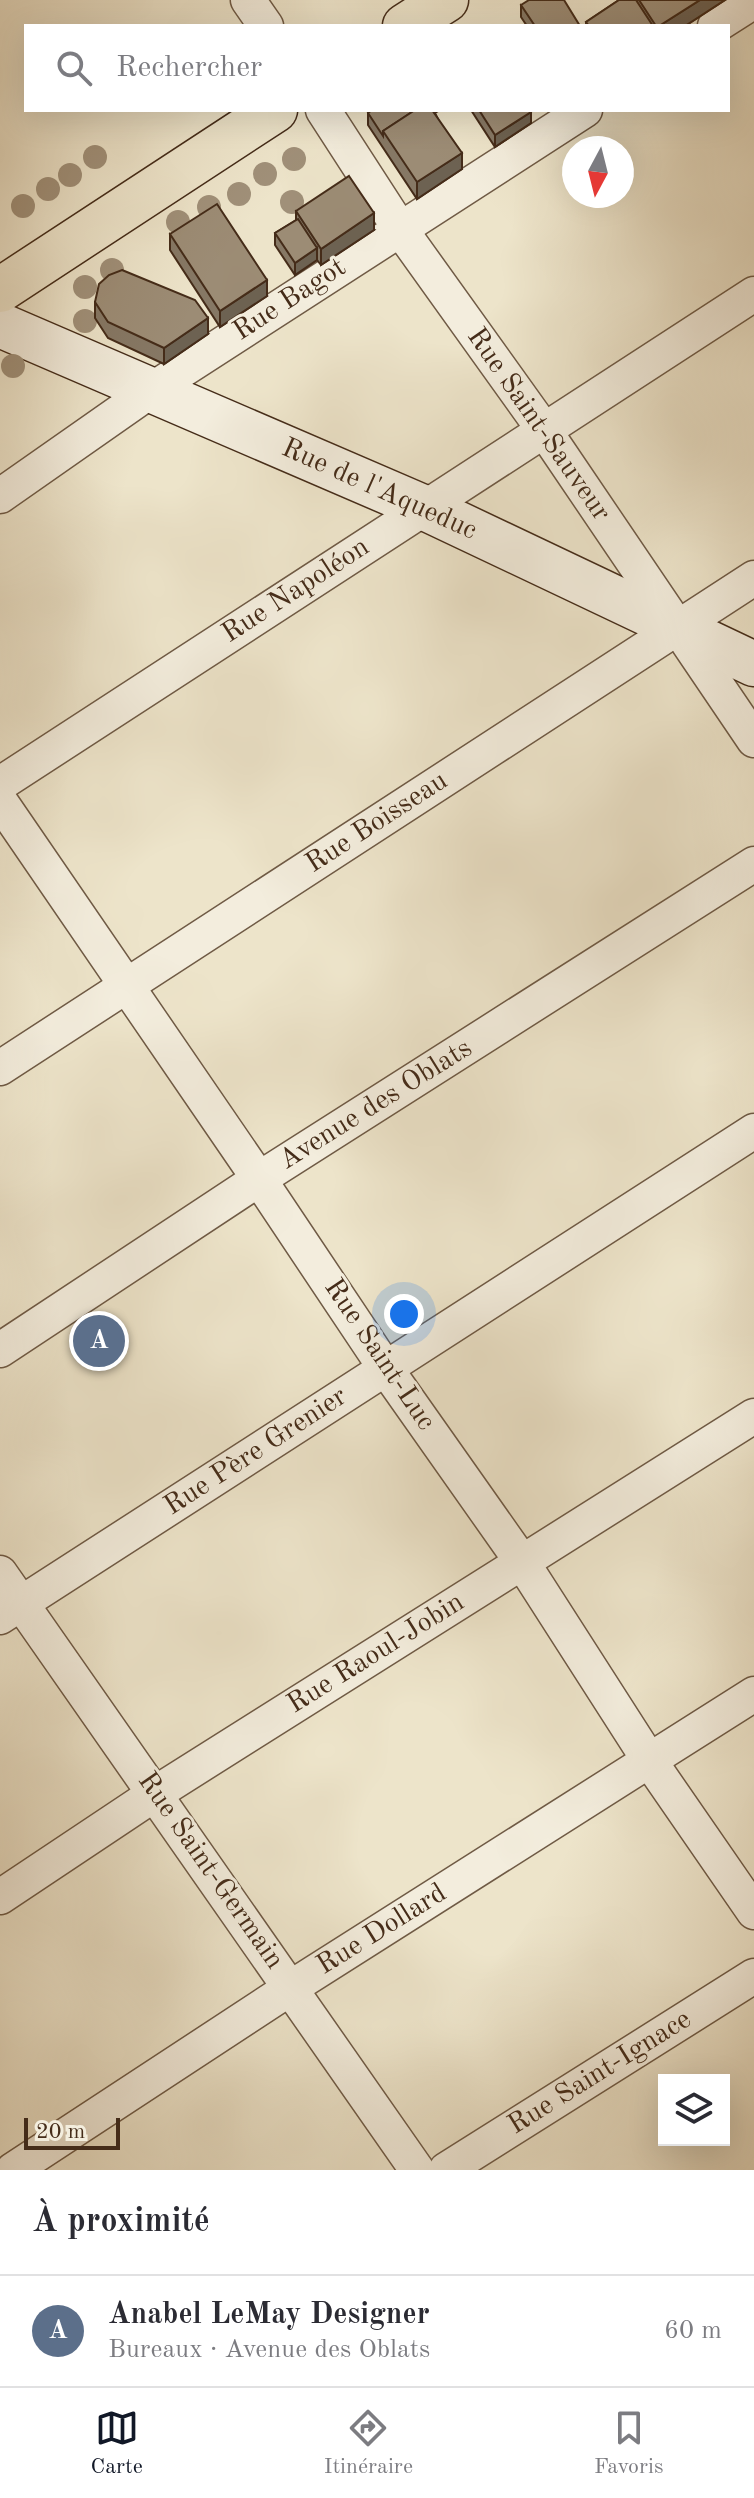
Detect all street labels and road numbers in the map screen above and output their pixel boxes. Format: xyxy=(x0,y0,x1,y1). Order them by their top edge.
street label: Rue Bagot xyxy=(229,253,351,347)
street label: Rue Saint-Sauveur xyxy=(461,323,615,527)
street label: Rue de l'Aqueduc xyxy=(277,434,481,546)
street label: Rue Napoléon xyxy=(218,533,374,649)
street label: Rue Boisseau xyxy=(301,767,453,879)
street label: Avenue des Oblats xyxy=(275,1034,477,1176)
street label: Rue Saint-Luc xyxy=(318,1274,440,1436)
street label: Rue Père Grenier xyxy=(160,1383,352,1521)
street label: Rue Raoul-Jobin xyxy=(283,1589,469,1719)
street label: Rue Saint-Germain xyxy=(132,1768,288,1974)
street label: Rue Dollard xyxy=(312,1879,452,1981)
street label: Rue Saint-Ignace xyxy=(504,2005,696,2141)

